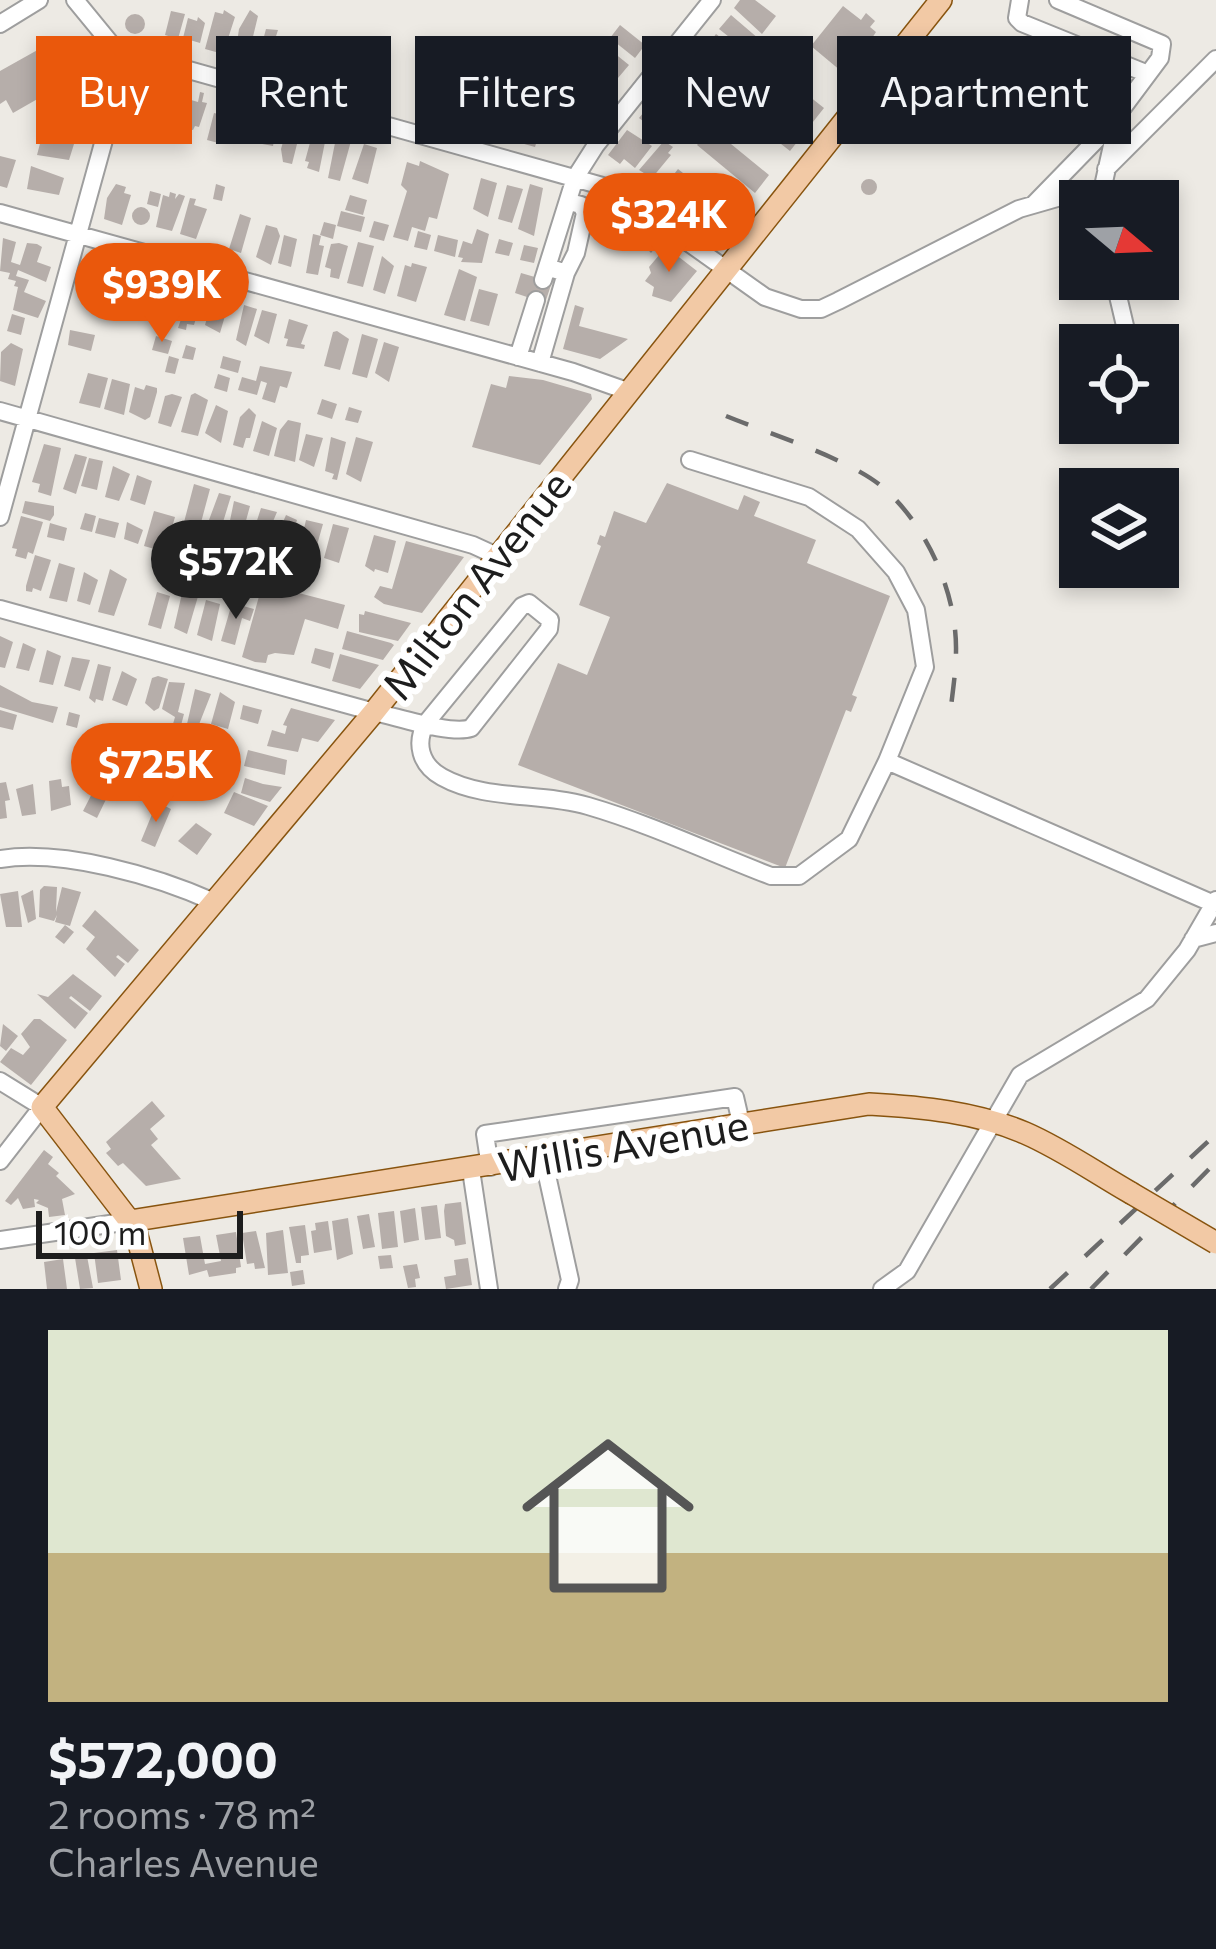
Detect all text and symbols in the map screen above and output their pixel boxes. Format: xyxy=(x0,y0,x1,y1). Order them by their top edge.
chip: Buy xyxy=(36,36,192,144)
chip: Rent xyxy=(216,36,391,144)
chip: Filters xyxy=(415,36,618,144)
chip: New xyxy=(642,36,813,144)
chip: Apartment xyxy=(837,36,1131,144)
pin: $324K xyxy=(585,173,753,275)
north arrow xyxy=(1059,180,1179,300)
map controls xyxy=(1059,180,1179,588)
text: $324K xyxy=(610,188,728,236)
pin: $939K xyxy=(78,243,246,345)
text: $939K xyxy=(102,258,222,306)
button: locate xyxy=(1059,324,1179,444)
street label: Milton Avenue xyxy=(370,459,580,709)
button: layers xyxy=(1059,468,1179,588)
pin: $572K xyxy=(152,520,320,622)
text: $572K xyxy=(178,535,294,583)
pin: $725K xyxy=(72,723,240,825)
text: $725K xyxy=(98,738,214,786)
street label: Willis Avenue xyxy=(494,1096,752,1192)
scale bar xyxy=(36,1205,243,1258)
text: 100 m xyxy=(54,1211,146,1252)
icon: home xyxy=(500,1408,716,1624)
text: $572,000 xyxy=(48,1726,278,1789)
text: 2 rooms · 78 m² xyxy=(48,1789,316,1837)
text: Charles Avenue xyxy=(48,1837,319,1885)

